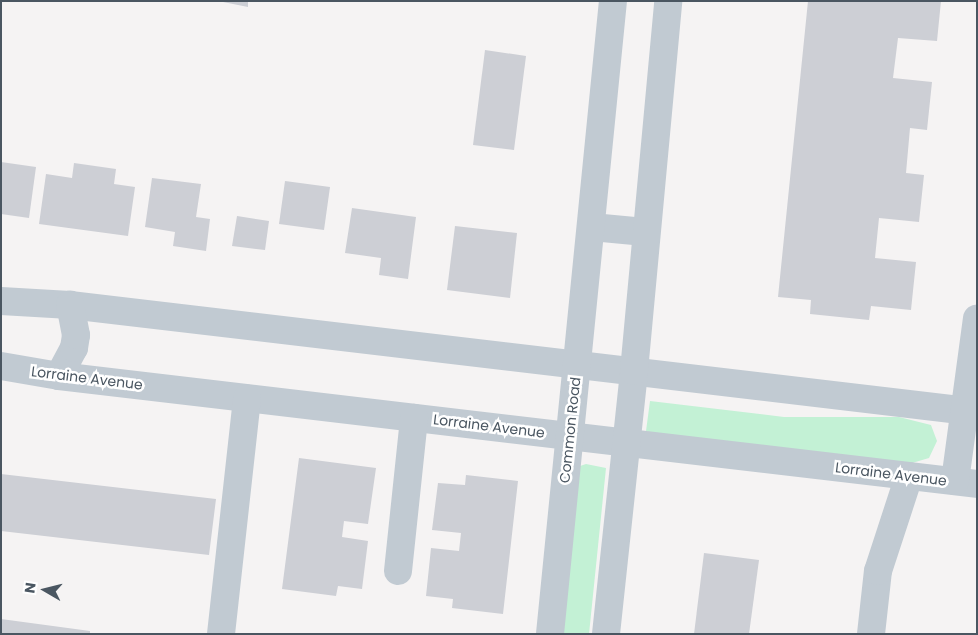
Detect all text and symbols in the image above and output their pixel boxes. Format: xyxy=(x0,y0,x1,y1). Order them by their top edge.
street label: Lorraine Avenue xyxy=(30,363,144,393)
street label: Common Road xyxy=(556,376,584,484)
street label: Lorraine Avenue xyxy=(432,411,546,441)
street label: Lorraine Avenue xyxy=(834,459,948,489)
north arrow xyxy=(20,565,70,615)
text: N xyxy=(20,581,41,595)

